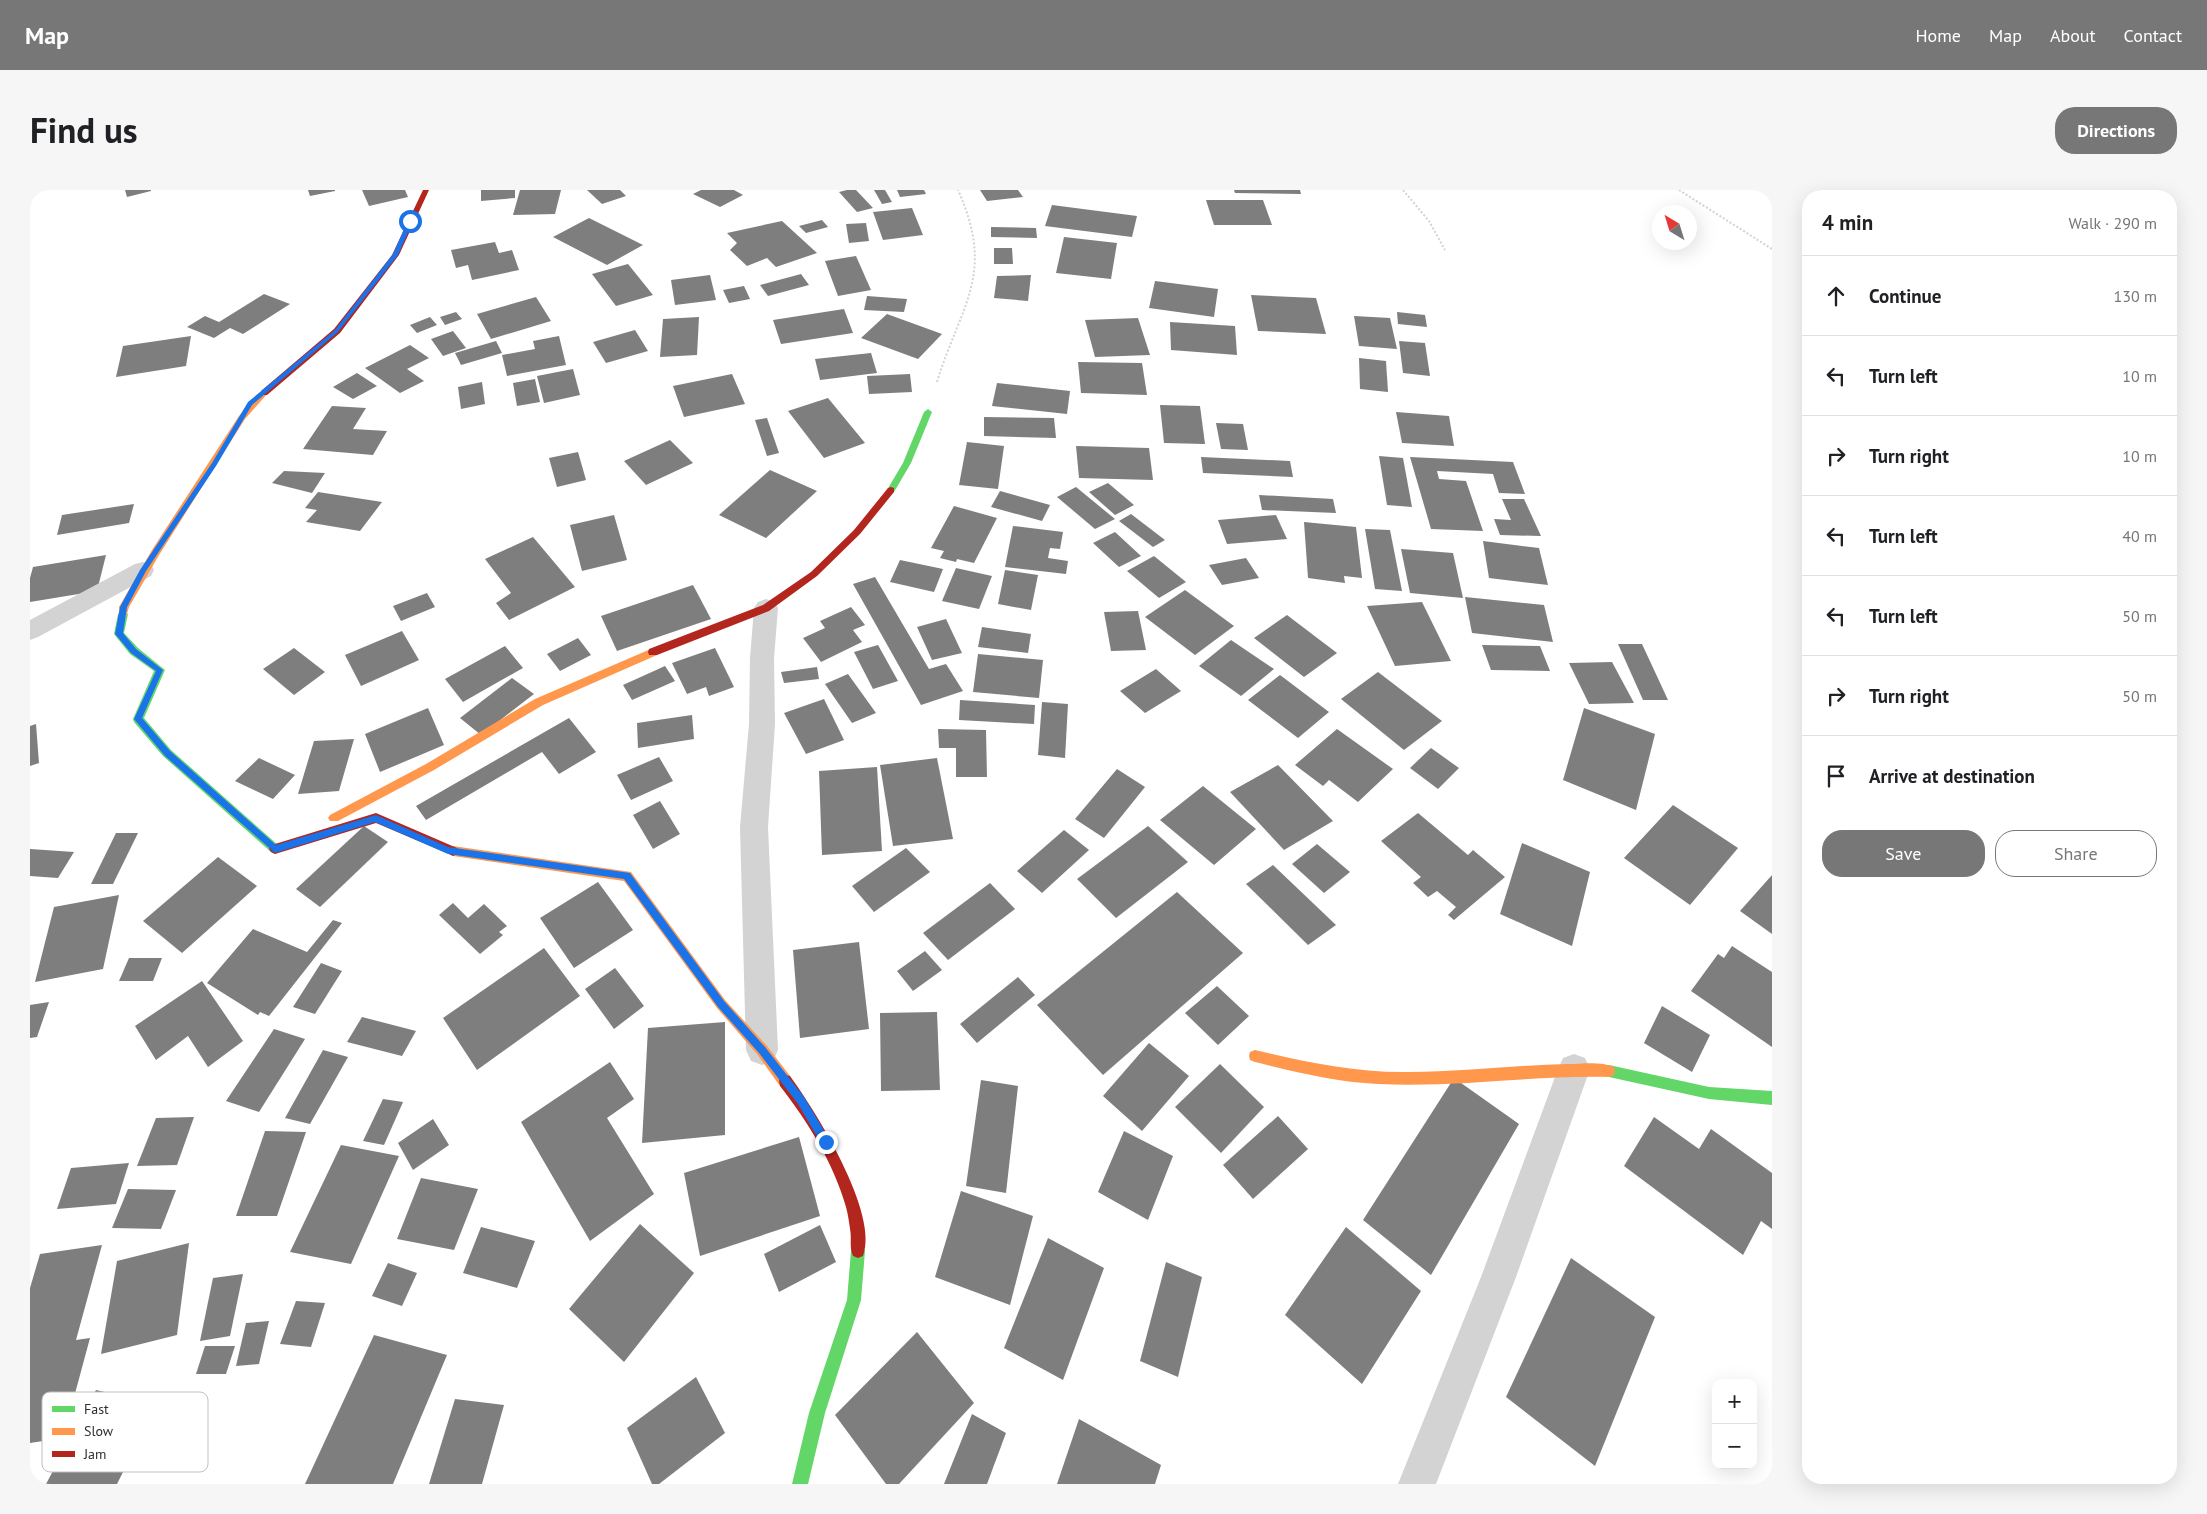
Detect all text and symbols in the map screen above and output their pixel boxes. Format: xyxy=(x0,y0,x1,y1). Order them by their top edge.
text: Map xyxy=(25,20,69,51)
text: Home xyxy=(1915,24,1961,47)
text: Map xyxy=(1989,24,2022,47)
text: About xyxy=(2050,24,2096,47)
text: Contact xyxy=(2124,24,2182,47)
text: Find us xyxy=(30,107,138,153)
button: Directions xyxy=(2055,107,2177,154)
north arrow xyxy=(1652,205,1697,250)
text: 4 min xyxy=(1822,209,1873,236)
route start xyxy=(399,210,422,233)
text: Walk · 290 m xyxy=(2068,213,2157,233)
icon: ahead xyxy=(1822,282,1850,310)
text: Continue xyxy=(1869,284,1941,308)
text: 130 m xyxy=(2114,286,2157,306)
icon: left xyxy=(1822,362,1850,390)
text: Turn left xyxy=(1869,364,1938,388)
text: 10 m xyxy=(2122,366,2157,386)
icon: right xyxy=(1822,442,1850,470)
text: Turn right xyxy=(1869,444,1949,468)
text: 10 m xyxy=(2122,446,2157,466)
icon: left xyxy=(1822,522,1850,550)
text: Turn left xyxy=(1869,524,1938,548)
text: 40 m xyxy=(2122,526,2157,546)
icon: left xyxy=(1822,602,1850,630)
text: Turn left xyxy=(1869,604,1938,628)
text: 50 m xyxy=(2122,606,2157,626)
icon: right xyxy=(1822,682,1850,710)
text: Turn right xyxy=(1869,684,1949,708)
text: 50 m xyxy=(2122,686,2157,706)
icon: arrive xyxy=(1822,762,1850,790)
text: Arrive at destination xyxy=(1869,764,2035,788)
button: Save xyxy=(1822,830,1985,877)
button: Share xyxy=(1995,830,2157,877)
route end xyxy=(815,1131,838,1154)
map controls xyxy=(1712,1379,1757,1469)
button: + xyxy=(1712,1379,1757,1424)
legend xyxy=(42,1392,208,1472)
text: Fast xyxy=(84,1400,109,1418)
text: Slow xyxy=(84,1422,114,1440)
button: − xyxy=(1712,1424,1757,1469)
text: Jam xyxy=(83,1445,106,1463)

